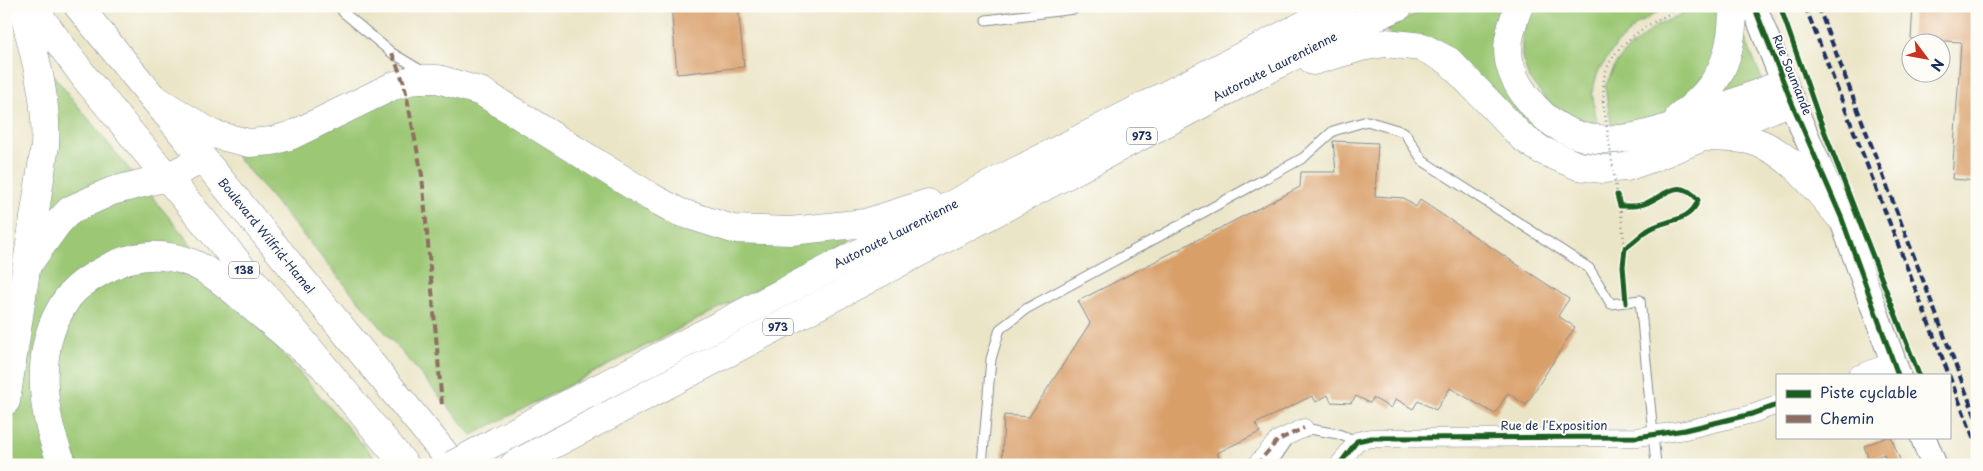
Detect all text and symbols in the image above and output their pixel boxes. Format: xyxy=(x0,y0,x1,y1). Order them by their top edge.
street label: Autoroute Laurentienne xyxy=(1209,27,1340,105)
street label: Rue Soumande xyxy=(1769,32,1817,118)
north arrow xyxy=(1900,32,1950,82)
text: N xyxy=(1926,55,1949,75)
road number: 973 xyxy=(1127,128,1157,144)
street label: Boulevard Wilfrid-Hamel xyxy=(214,174,319,297)
street label: Autoroute Laurentienne xyxy=(830,194,961,272)
road number: 138 xyxy=(229,262,259,278)
road number: 973 xyxy=(763,318,793,336)
legend xyxy=(1776,374,1950,438)
text: Piste cyclable xyxy=(1820,380,1917,403)
text: Chemin xyxy=(1820,406,1874,429)
street label: Rue de l'Exposition xyxy=(1500,416,1608,434)

